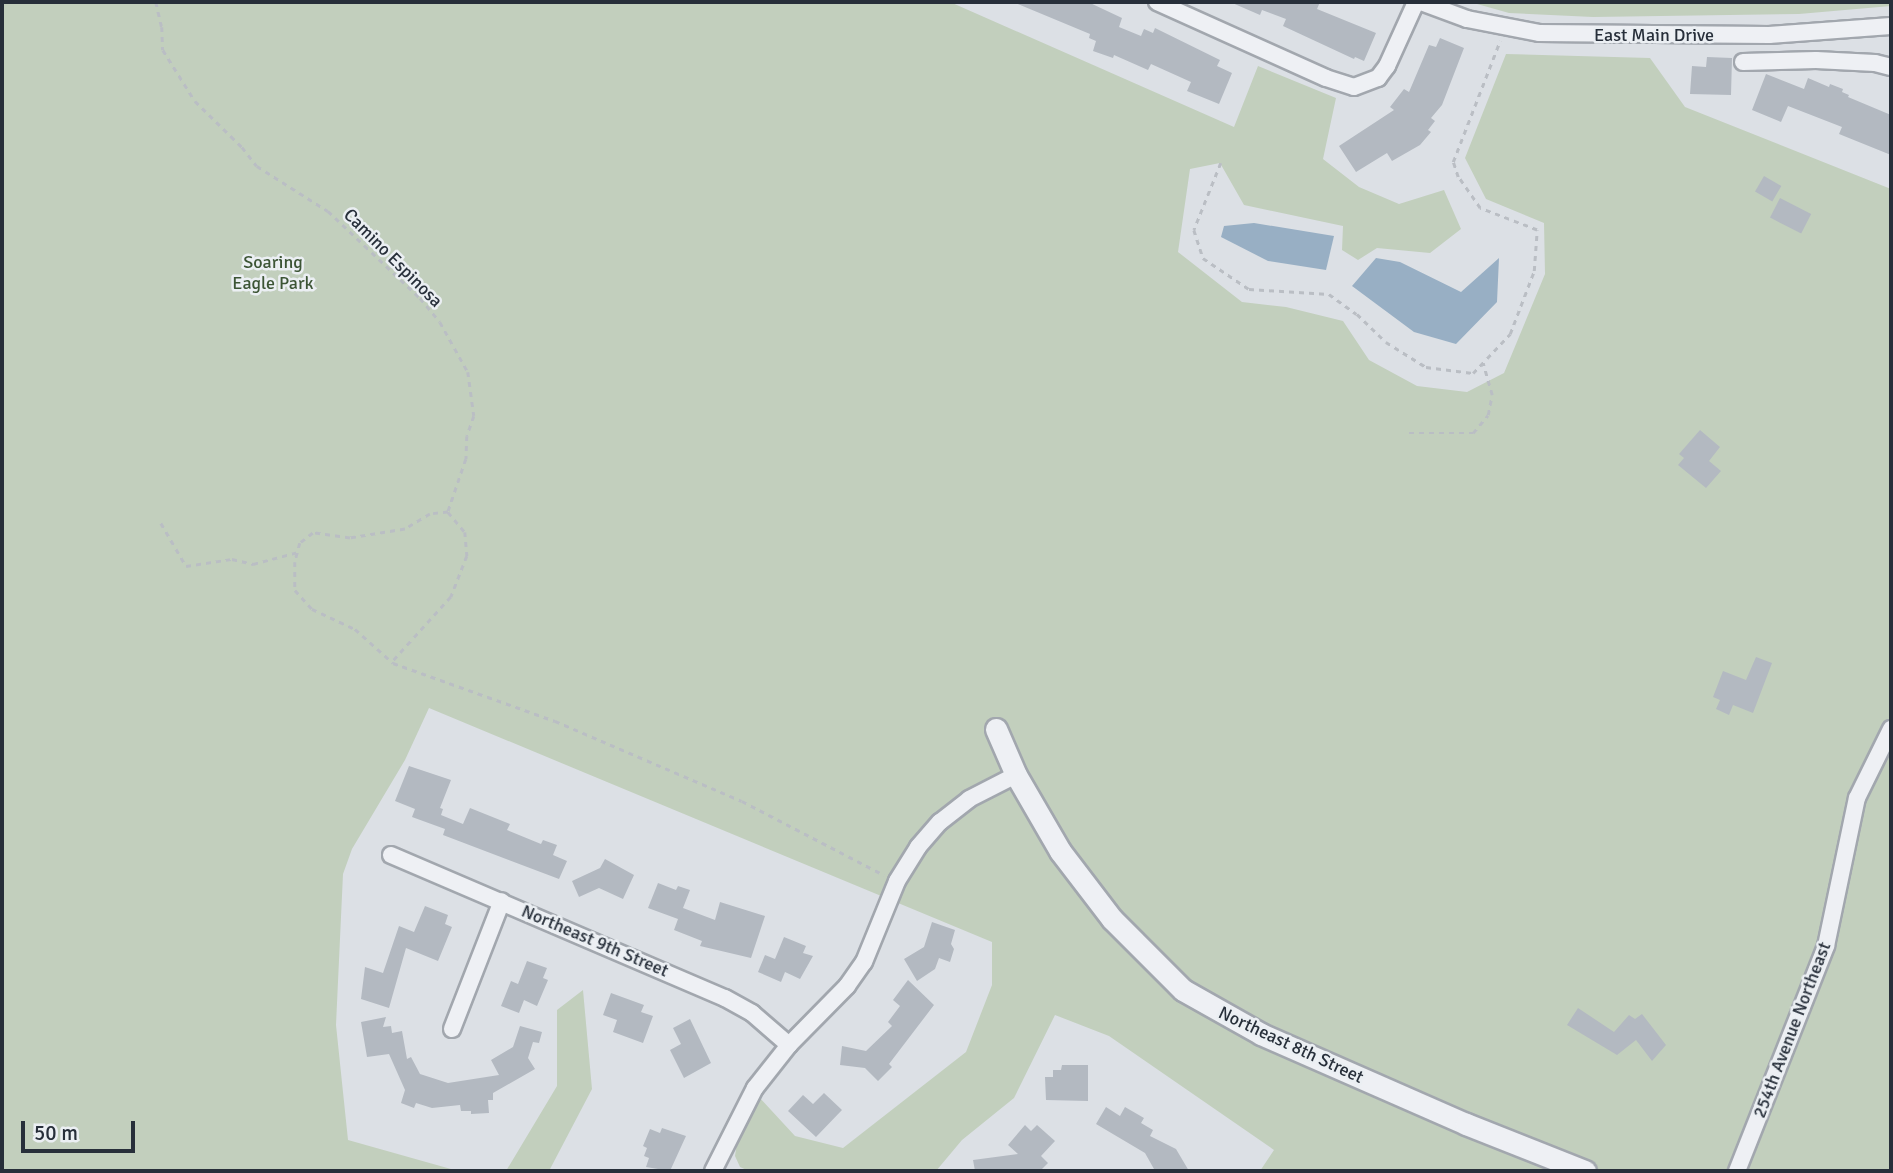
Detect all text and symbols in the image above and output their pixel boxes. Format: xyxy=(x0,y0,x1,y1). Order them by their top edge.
street label: East Main Drive xyxy=(1594,24,1714,46)
street label: Camino Espinosa xyxy=(339,204,447,312)
park label: Soaring Eagle Park xyxy=(232,252,314,294)
street label: Northeast 9th Street xyxy=(518,900,672,982)
street label: 254th Avenue Northeast xyxy=(1749,939,1835,1121)
street label: Northeast 8th Street xyxy=(1215,1002,1367,1088)
scale bar xyxy=(24,1106,138,1150)
text: 50 m xyxy=(34,1120,78,1146)

